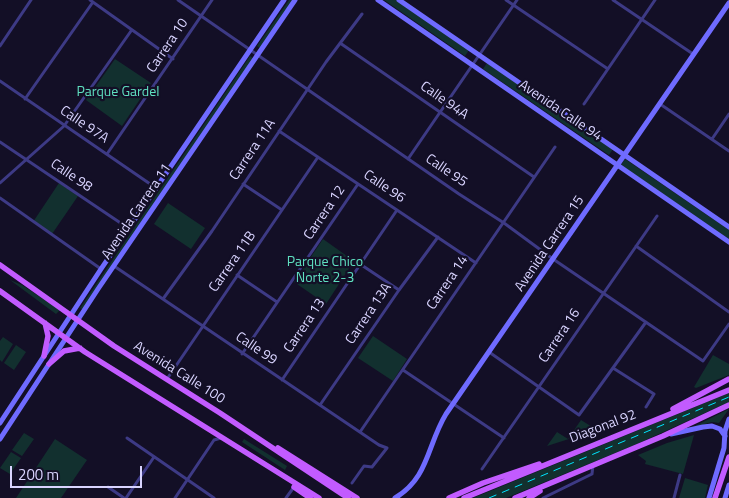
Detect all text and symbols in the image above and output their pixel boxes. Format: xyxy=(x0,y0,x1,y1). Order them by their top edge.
street label: Carrera 10 xyxy=(144,16,192,76)
street label: Avenida Calle 94 xyxy=(515,77,605,145)
street label: Calle 94A xyxy=(417,78,471,124)
park label: Parque Gardel xyxy=(77,85,159,101)
street label: Calle 97A xyxy=(56,103,112,147)
street label: Carrera 11A xyxy=(226,116,280,184)
street label: Calle 95 xyxy=(422,151,470,191)
street label: Calle 98 xyxy=(47,156,95,196)
street label: Avenida Carrera 11 xyxy=(99,161,175,263)
street label: Calle 96 xyxy=(360,167,408,207)
street label: Carrera 12 xyxy=(301,183,349,243)
street label: Avenida Carrera 15 xyxy=(512,193,588,295)
street label: Carrera 11B xyxy=(206,228,260,296)
street label: Carrera 14 xyxy=(424,253,472,313)
park label: Parque Chico Norte 2-3 xyxy=(287,255,363,288)
street label: Carrera 13A xyxy=(342,280,396,348)
street label: Carrera 13 xyxy=(281,296,329,356)
street label: Carrera 16 xyxy=(536,306,584,366)
street label: Calle 99 xyxy=(232,329,280,369)
street label: Avenida Calle 100 xyxy=(130,338,228,408)
street label: Diagonal 92 xyxy=(567,407,639,447)
scale bar xyxy=(12,456,145,488)
text: 200 m xyxy=(18,463,59,486)

